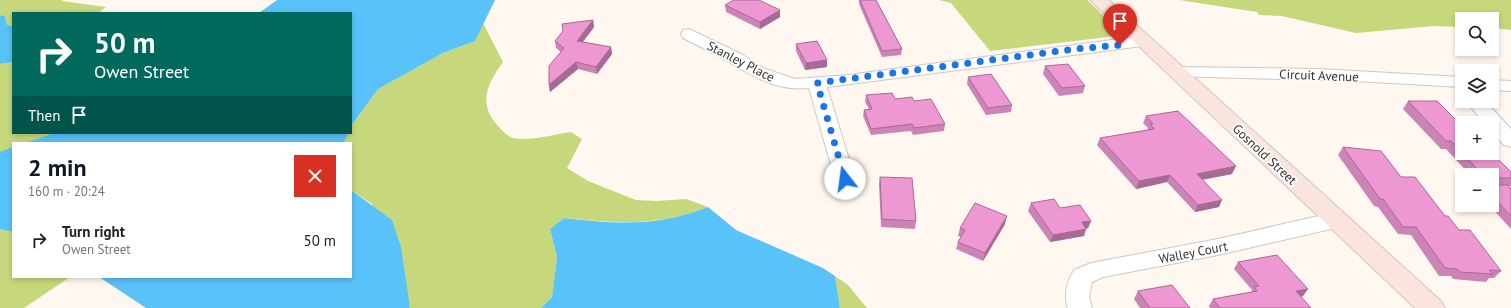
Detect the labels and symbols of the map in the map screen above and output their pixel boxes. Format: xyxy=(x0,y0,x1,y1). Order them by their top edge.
pin xyxy=(1103,4,1137,45)
street label: Stanley Place xyxy=(704,37,777,86)
street label: Circuit Avenue xyxy=(1279,66,1359,85)
street label: Gosnold Street xyxy=(1229,120,1301,189)
position arrow xyxy=(824,158,866,200)
street label: Walley Court xyxy=(1157,237,1230,267)

